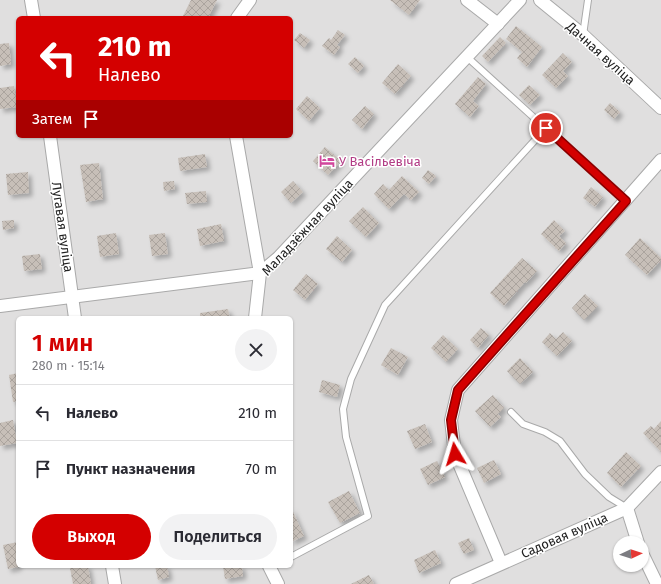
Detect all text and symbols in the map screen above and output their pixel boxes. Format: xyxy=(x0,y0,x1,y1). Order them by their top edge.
street label: Дачная вуліца xyxy=(563,18,638,88)
text: 210 m xyxy=(98,30,172,63)
icon: left xyxy=(32,32,84,84)
text: Налево xyxy=(98,64,161,86)
icon: arrive xyxy=(80,108,102,130)
text: Затем xyxy=(32,110,72,128)
pin xyxy=(529,111,563,145)
icon: arrive xyxy=(535,117,557,139)
hotel icon: У Васільевіча xyxy=(318,152,336,170)
place label: У Васільевіча xyxy=(339,154,421,169)
street label: Маладзёжная вуліца xyxy=(259,176,356,279)
street label: Лугавая вуліца xyxy=(49,181,76,273)
text: 1 мин xyxy=(32,329,93,357)
button: close xyxy=(235,329,277,371)
text: 280 m · 15:14 xyxy=(32,358,105,373)
icon: left xyxy=(32,402,54,424)
text: Налево xyxy=(66,404,118,422)
text: 210 m xyxy=(238,404,277,422)
position arrow xyxy=(434,433,476,475)
icon: arrive xyxy=(32,458,54,480)
text: Пункт назначения xyxy=(66,460,195,478)
text: 70 m xyxy=(245,460,277,478)
street label: Садовая вуліца xyxy=(519,510,610,561)
button: Выход xyxy=(32,514,151,560)
button: Поделиться xyxy=(159,514,277,560)
north arrow xyxy=(613,536,649,572)
map controls xyxy=(613,536,649,572)

